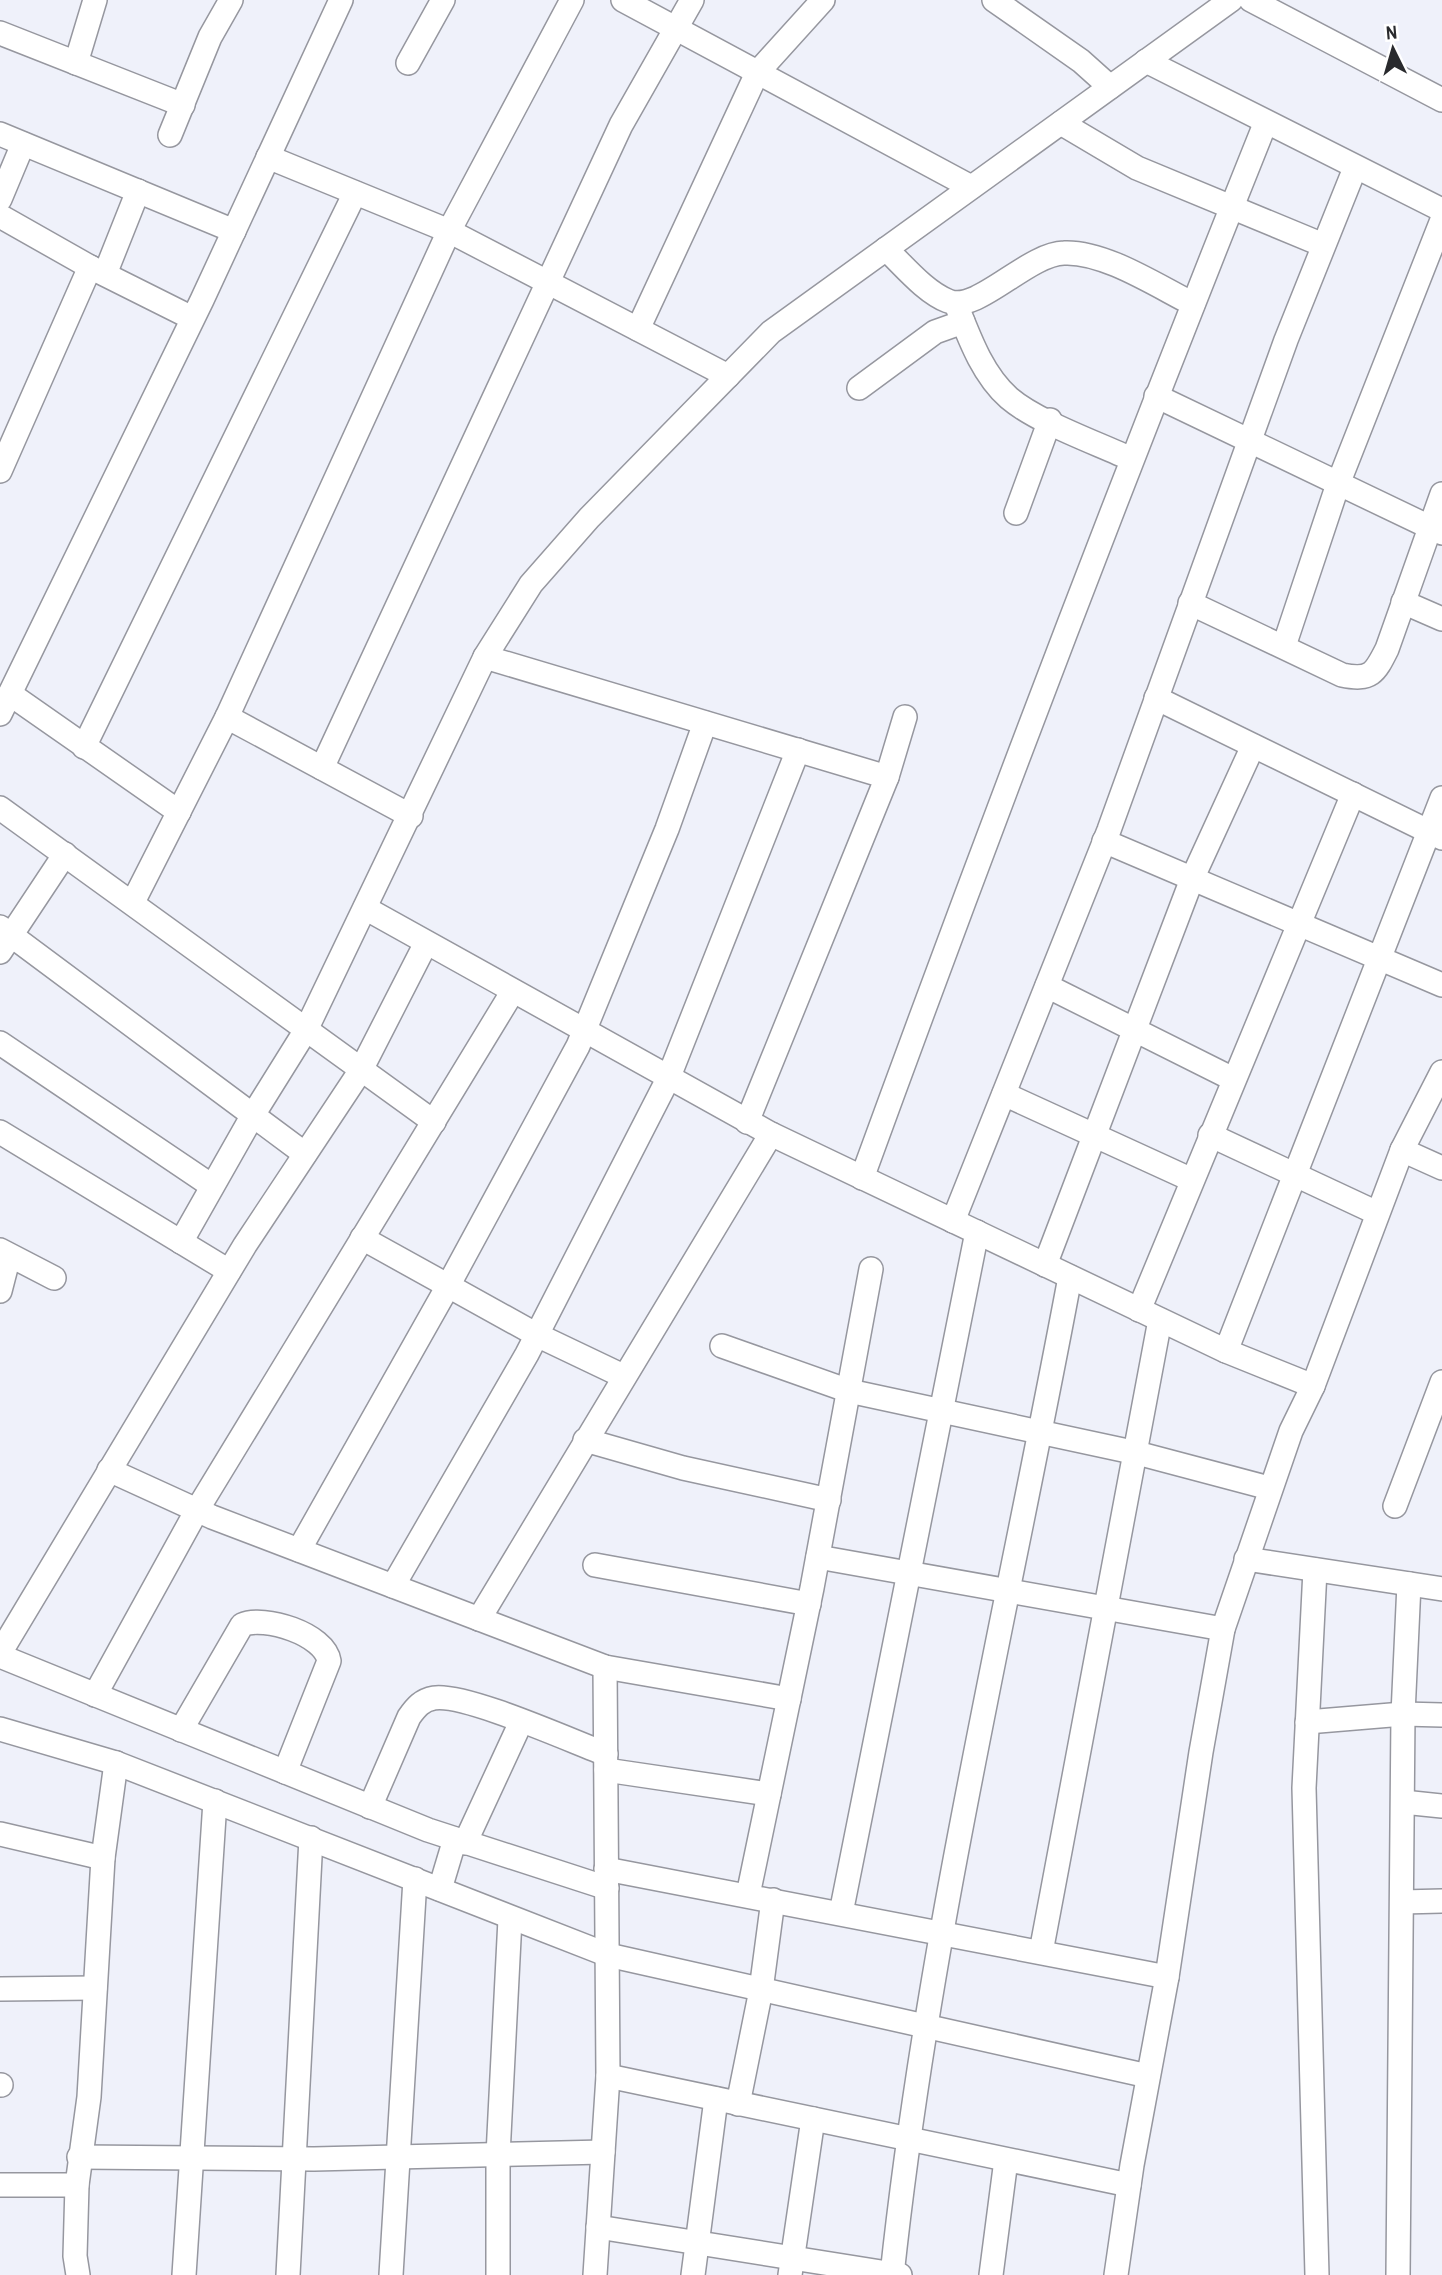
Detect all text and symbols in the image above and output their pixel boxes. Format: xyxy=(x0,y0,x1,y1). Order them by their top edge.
north arrow xyxy=(1358,14,1428,84)
text: N xyxy=(1385,19,1398,46)

